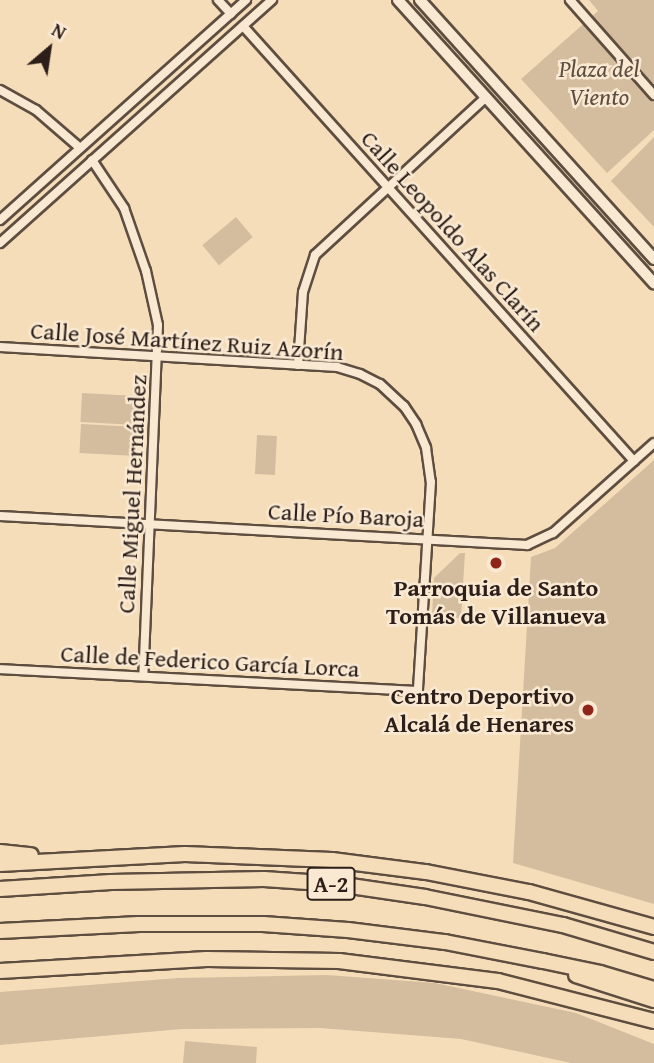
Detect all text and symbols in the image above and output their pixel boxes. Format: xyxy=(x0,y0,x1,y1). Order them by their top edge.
north arrow xyxy=(14,14,84,84)
text: N xyxy=(47,15,72,46)
park label: Plaza del Viento xyxy=(559,55,639,111)
street label: Calle Leopoldo Alas Clarín xyxy=(355,125,551,337)
street label: Calle José Martínez Ruiz Azorín xyxy=(30,316,344,366)
street label: Calle Miguel Hernández xyxy=(111,374,153,614)
street label: Calle Pío Baroja xyxy=(267,497,425,533)
marker: Parroquia de Santo Tomás de Villanueva xyxy=(488,555,504,571)
place label: Parroquia de Santo Tomás de Villanueva xyxy=(386,574,606,630)
street label: Calle de Federico García Lorca xyxy=(60,639,360,683)
place label: Centro Deportivo Alcalá de Henares xyxy=(384,682,574,738)
marker: Centro Deportivo Alcalá de Henares xyxy=(580,702,596,718)
road number: A-2 xyxy=(306,864,356,904)

